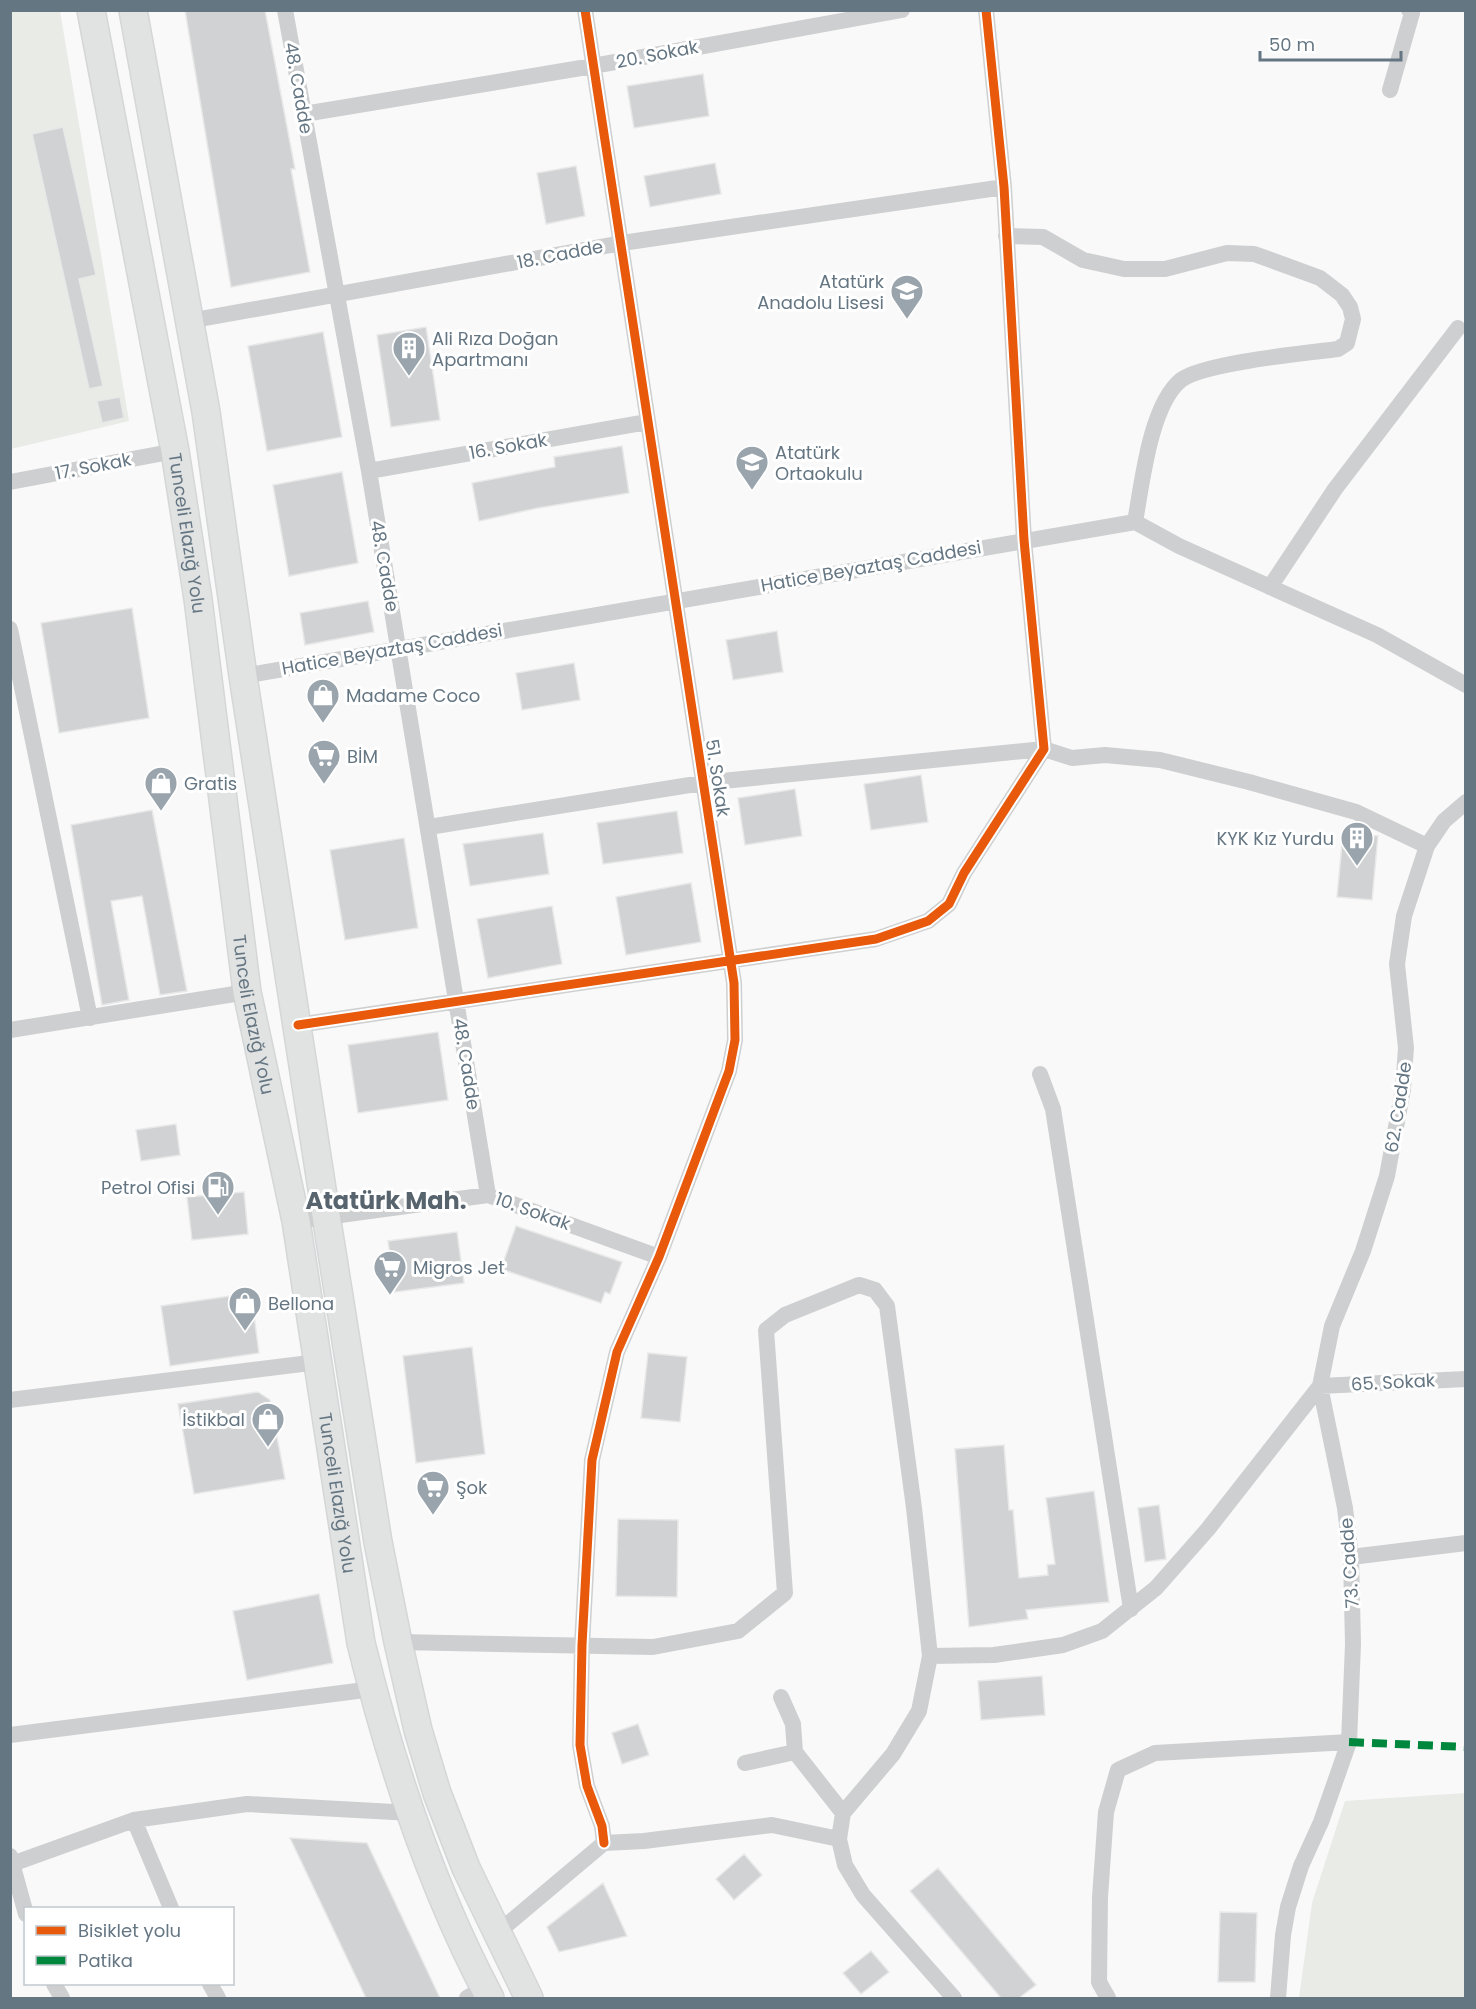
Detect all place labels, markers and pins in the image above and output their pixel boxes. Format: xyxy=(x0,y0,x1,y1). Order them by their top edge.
place label: Atatürk Anadolu Lisesi xyxy=(757,269,885,315)
school or university icon: Atatürk Anadolu Lisesi xyxy=(889,273,925,320)
place label: Ali Rıza Doğan Apartmanı xyxy=(432,326,558,372)
building icon: Ali Rıza Doğan Apartmanı xyxy=(391,330,427,377)
place label: Atatürk Ortaokulu xyxy=(775,440,863,486)
school or university icon: Atatürk Ortaokulu xyxy=(734,444,770,491)
shop icon: Madame Coco xyxy=(305,677,341,724)
place label: Madame Coco xyxy=(346,683,480,708)
supermarket icon: BİM xyxy=(306,738,342,785)
place label: BİM xyxy=(347,744,378,769)
shop icon: Gratis xyxy=(143,765,179,812)
place label: Gratis xyxy=(184,771,237,796)
building icon: KYK Kız Yurdu xyxy=(1339,820,1375,867)
place label: KYK Kız Yurdu xyxy=(1216,826,1334,851)
fuel station icon: Petrol Ofisi xyxy=(200,1169,236,1216)
place label: Petrol Ofisi xyxy=(101,1175,195,1200)
supermarket icon: Migros Jet xyxy=(372,1249,408,1296)
place label: Migros Jet xyxy=(413,1255,505,1280)
shop icon: Bellona xyxy=(227,1285,263,1332)
place label: Bellona xyxy=(268,1291,334,1316)
shop icon: İstikbal xyxy=(250,1401,286,1448)
place label: İstikbal xyxy=(182,1407,245,1432)
supermarket icon: Şok xyxy=(415,1469,451,1516)
place label: Şok xyxy=(456,1475,488,1500)

